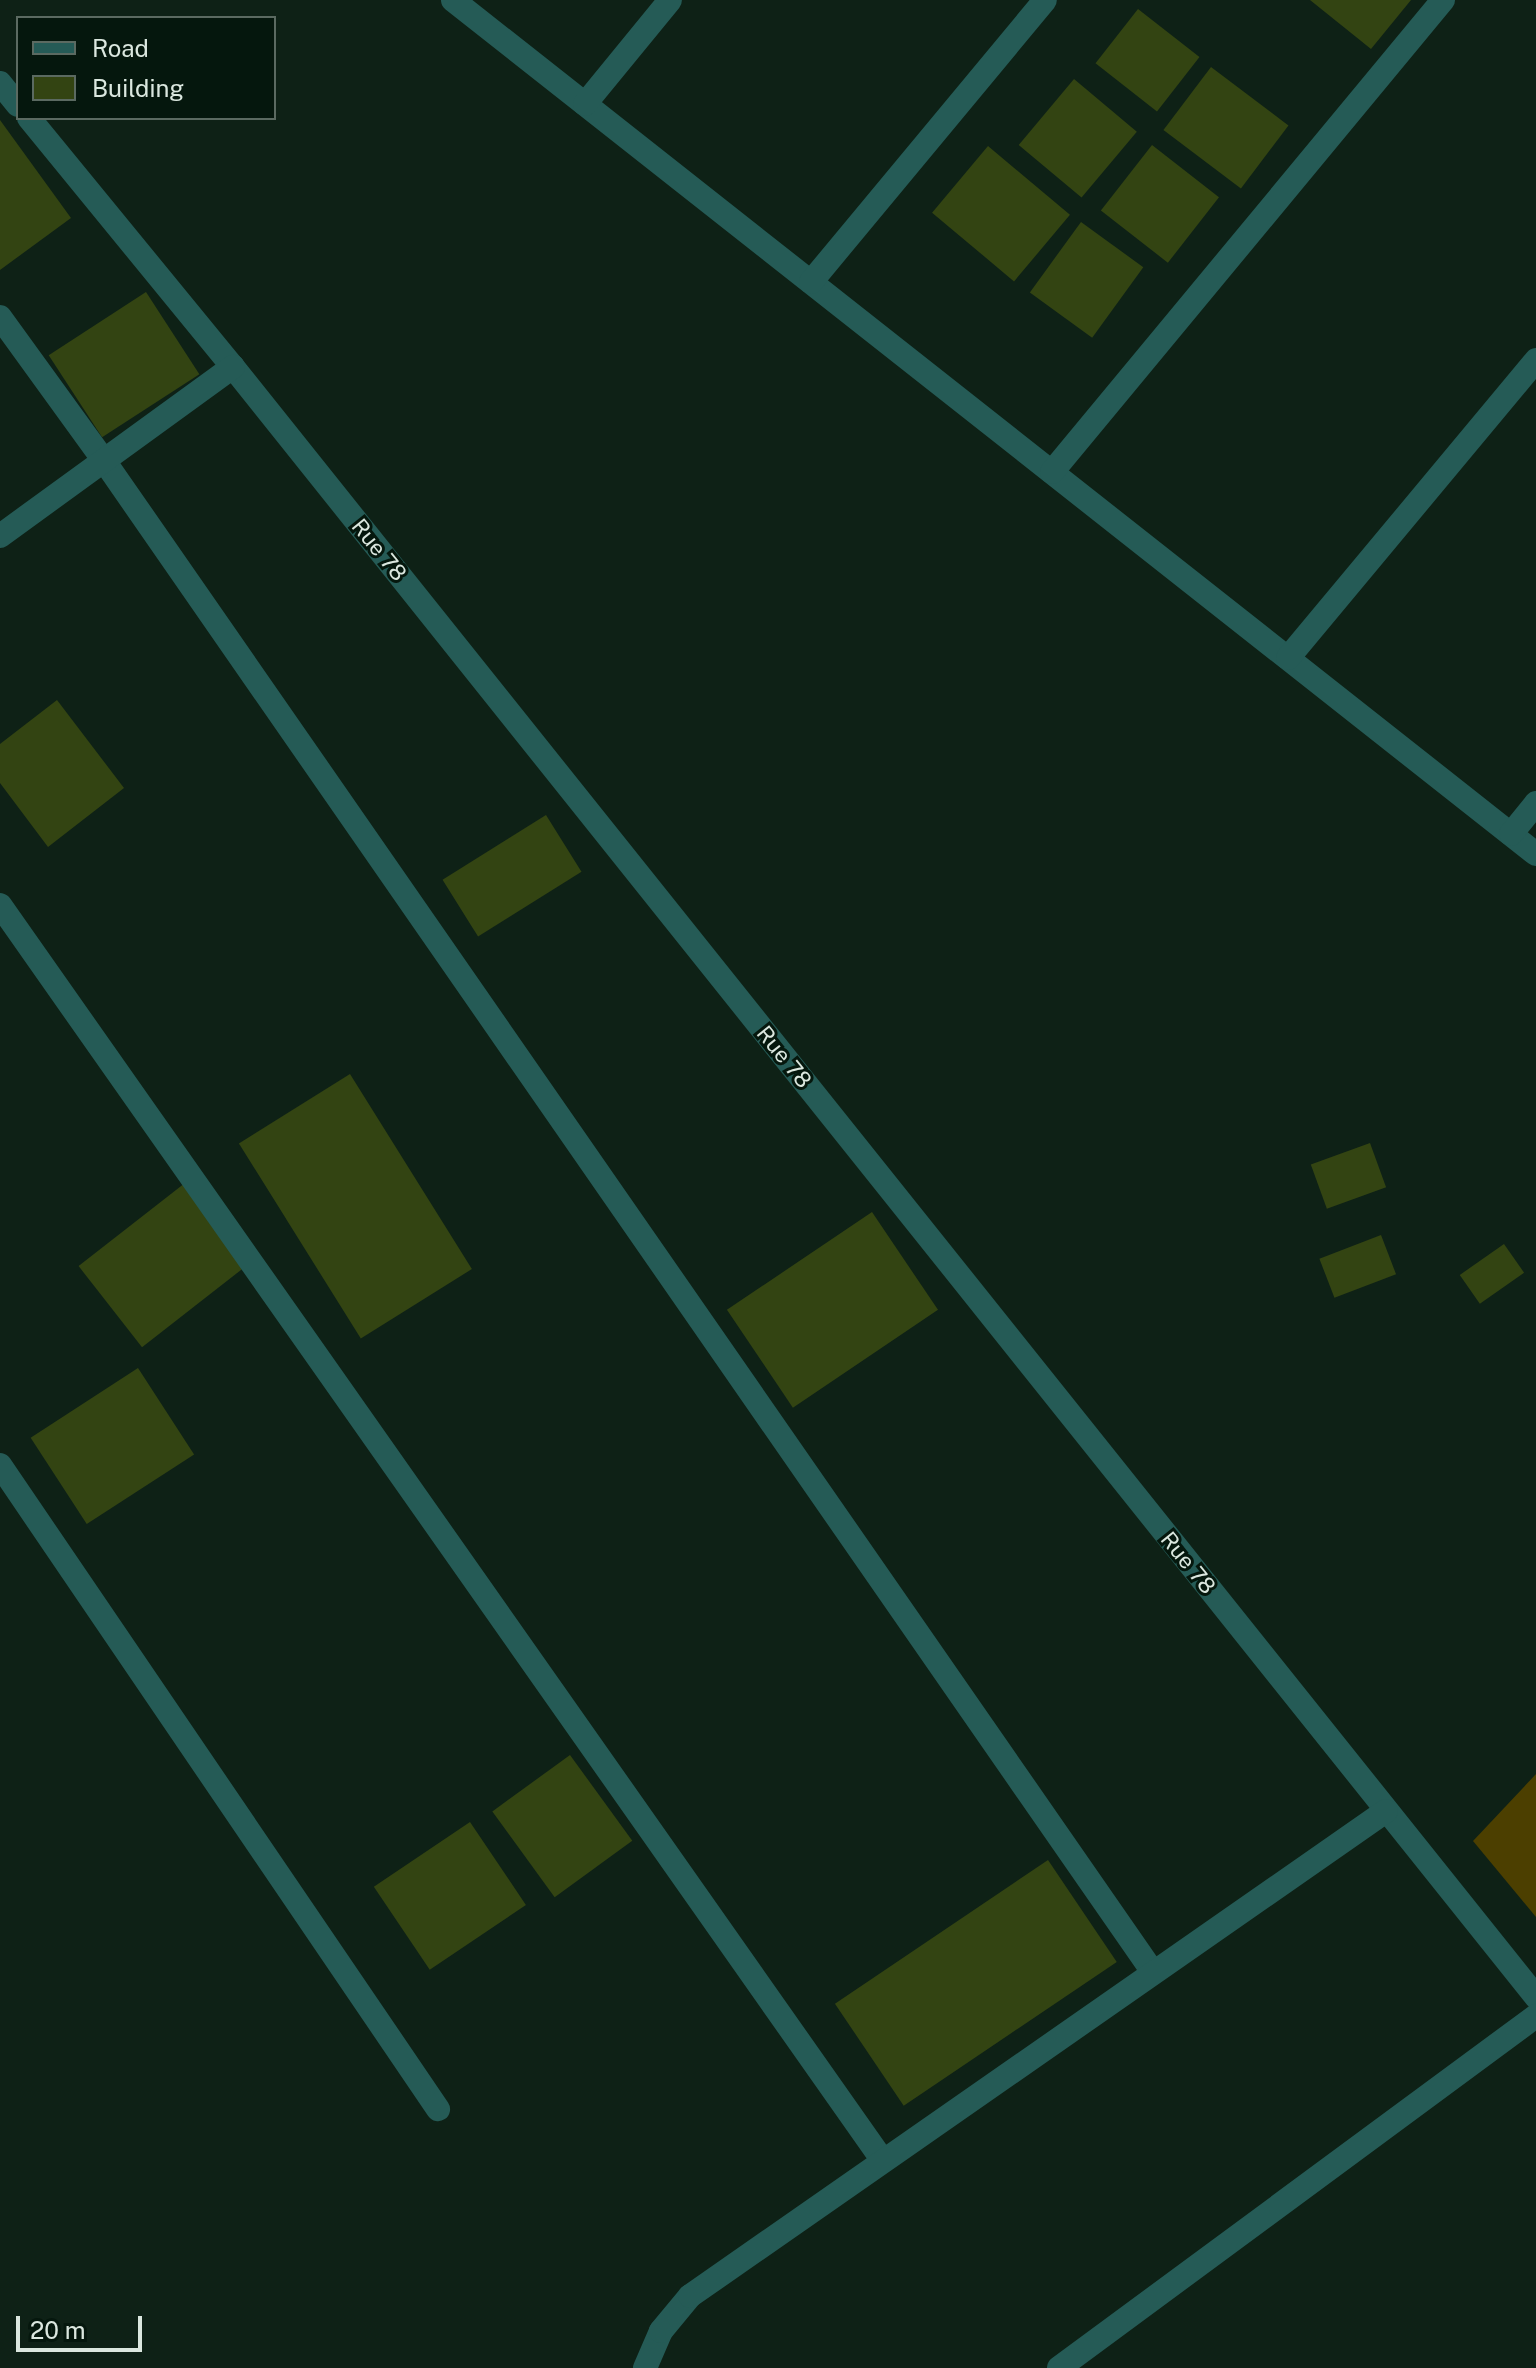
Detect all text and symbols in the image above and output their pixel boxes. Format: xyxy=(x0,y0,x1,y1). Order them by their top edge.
legend xyxy=(16,16,276,120)
text: Road xyxy=(92,34,149,62)
text: Building xyxy=(92,74,184,102)
street label: Rue 78 xyxy=(346,514,412,586)
street label: Rue 78 xyxy=(751,1021,817,1093)
street label: Rue 78 xyxy=(1155,1527,1221,1599)
scale bar xyxy=(20,2300,146,2350)
text: 20 m xyxy=(30,2316,86,2344)

